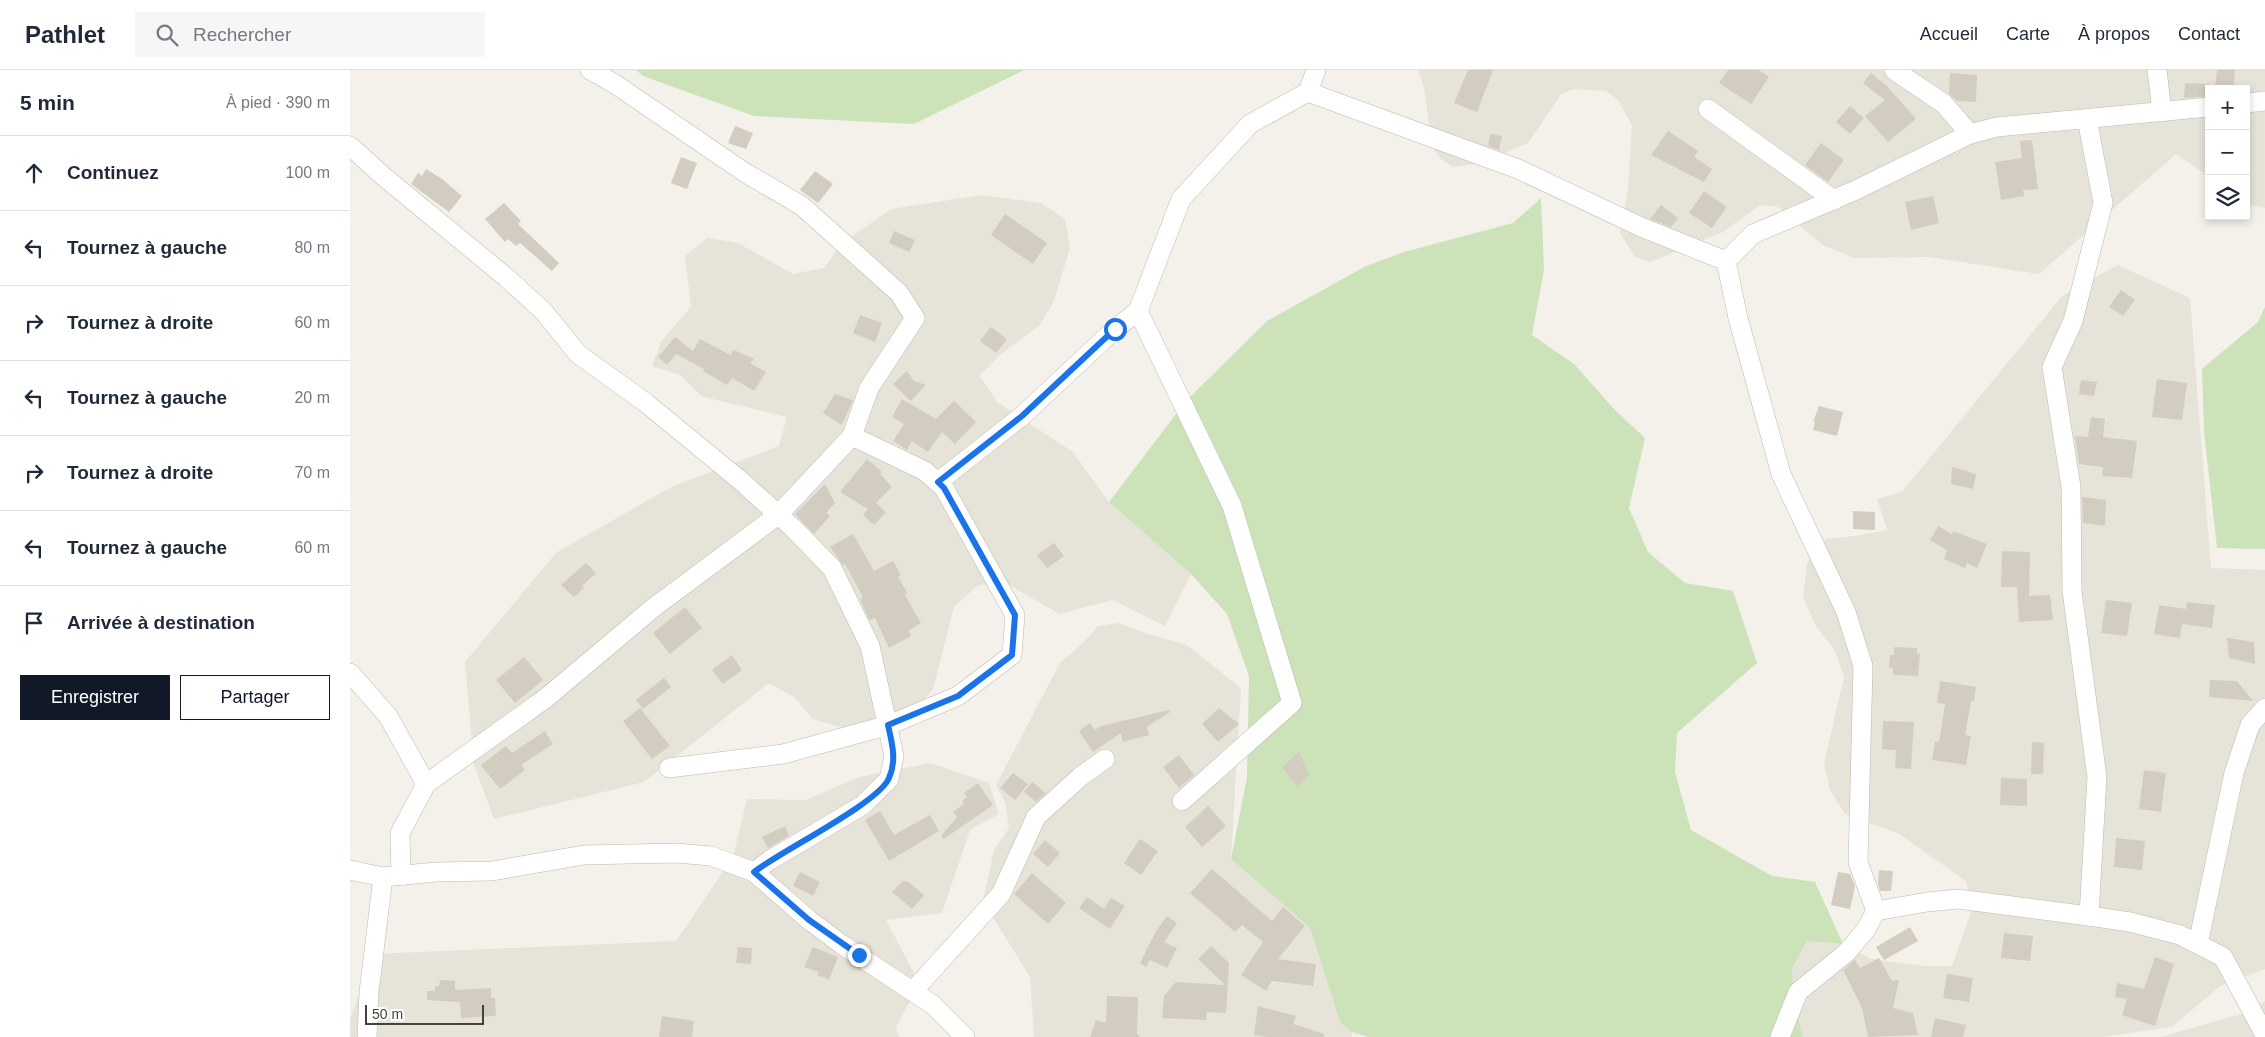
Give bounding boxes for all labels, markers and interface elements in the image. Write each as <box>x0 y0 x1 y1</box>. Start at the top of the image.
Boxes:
search box <box>135 12 485 57</box>
text: Pathlet <box>25 21 105 48</box>
icon: search <box>153 21 181 49</box>
text: Rechercher <box>193 24 291 45</box>
text: Accueil <box>1920 24 1978 44</box>
text: Carte <box>2006 24 2050 44</box>
text: À propos <box>2078 24 2150 44</box>
text: Contact <box>2178 24 2240 44</box>
map controls <box>2205 85 2250 220</box>
button: + <box>2205 85 2250 130</box>
text: 5 min <box>20 91 75 114</box>
text: À pied · 390 m <box>226 94 330 111</box>
button: − <box>2205 130 2250 175</box>
icon: ahead <box>20 159 48 187</box>
text: Continuez <box>67 162 159 183</box>
text: 100 m <box>286 164 330 181</box>
button: layers <box>2205 175 2250 220</box>
icon: left <box>20 234 48 262</box>
text: Tournez à gauche <box>67 237 227 258</box>
text: 80 m <box>294 239 330 256</box>
icon: right <box>20 309 48 337</box>
text: Tournez à droite <box>67 312 213 333</box>
text: 60 m <box>294 314 330 331</box>
route start <box>1104 318 1127 341</box>
icon: left <box>20 384 48 412</box>
text: Tournez à gauche <box>67 387 227 408</box>
text: 20 m <box>294 389 330 406</box>
icon: right <box>20 459 48 487</box>
text: Tournez à droite <box>67 462 213 483</box>
text: 70 m <box>294 464 330 481</box>
icon: left <box>20 534 48 562</box>
text: Tournez à gauche <box>67 537 227 558</box>
text: 60 m <box>294 539 330 556</box>
icon: arrive <box>20 609 48 637</box>
text: Arrivée à destination <box>67 612 255 633</box>
button: Enregistrer <box>20 675 170 720</box>
button: Partager <box>180 675 330 720</box>
route end <box>848 944 871 967</box>
scale bar <box>365 1002 484 1025</box>
text: 50 m <box>372 1006 403 1022</box>

